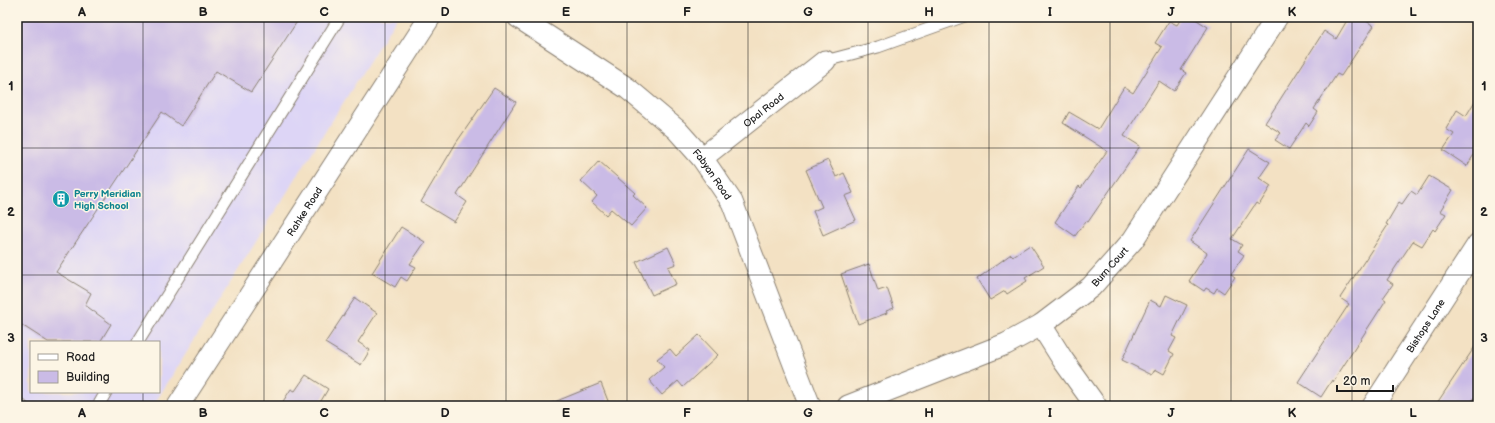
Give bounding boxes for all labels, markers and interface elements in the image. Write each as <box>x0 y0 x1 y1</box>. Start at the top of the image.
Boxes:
text: A <box>77 4 86 20</box>
text: B <box>198 4 208 20</box>
text: C <box>319 4 329 20</box>
text: D <box>440 4 450 20</box>
text: E <box>562 4 571 20</box>
text: F <box>683 4 691 20</box>
text: G <box>803 4 813 20</box>
text: H <box>924 4 934 20</box>
text: I <box>1048 4 1052 20</box>
text: J <box>1167 4 1175 20</box>
text: K <box>1288 4 1297 20</box>
text: L <box>1409 4 1417 20</box>
text: 1 <box>8 78 14 94</box>
text: 1 <box>1481 78 1487 94</box>
street label: Opal Road <box>741 91 787 130</box>
street label: Fabyan Road <box>690 147 734 202</box>
street label: Rahke Road <box>285 185 325 239</box>
place label: Perry Meridian High School <box>74 188 142 212</box>
building icon: Perry Meridian High School <box>51 189 71 209</box>
text: 2 <box>7 204 15 220</box>
text: 2 <box>1480 204 1488 220</box>
street label: Burn Court <box>1089 245 1131 290</box>
street label: Bishops Lane <box>1404 297 1448 355</box>
text: 3 <box>7 330 15 346</box>
text: 3 <box>1480 330 1488 346</box>
legend <box>30 341 160 393</box>
text: Road <box>66 350 95 365</box>
scale bar <box>1337 367 1393 393</box>
text: Building <box>66 370 110 385</box>
text: 20 m <box>1343 374 1370 389</box>
text: A <box>77 405 86 421</box>
text: B <box>198 405 208 421</box>
text: C <box>319 405 329 421</box>
text: D <box>440 405 450 421</box>
text: E <box>562 405 571 421</box>
text: F <box>683 405 691 421</box>
text: G <box>803 405 813 421</box>
text: H <box>924 405 934 421</box>
text: I <box>1048 405 1052 421</box>
text: J <box>1167 405 1175 421</box>
text: K <box>1288 405 1297 421</box>
text: L <box>1409 405 1417 421</box>

